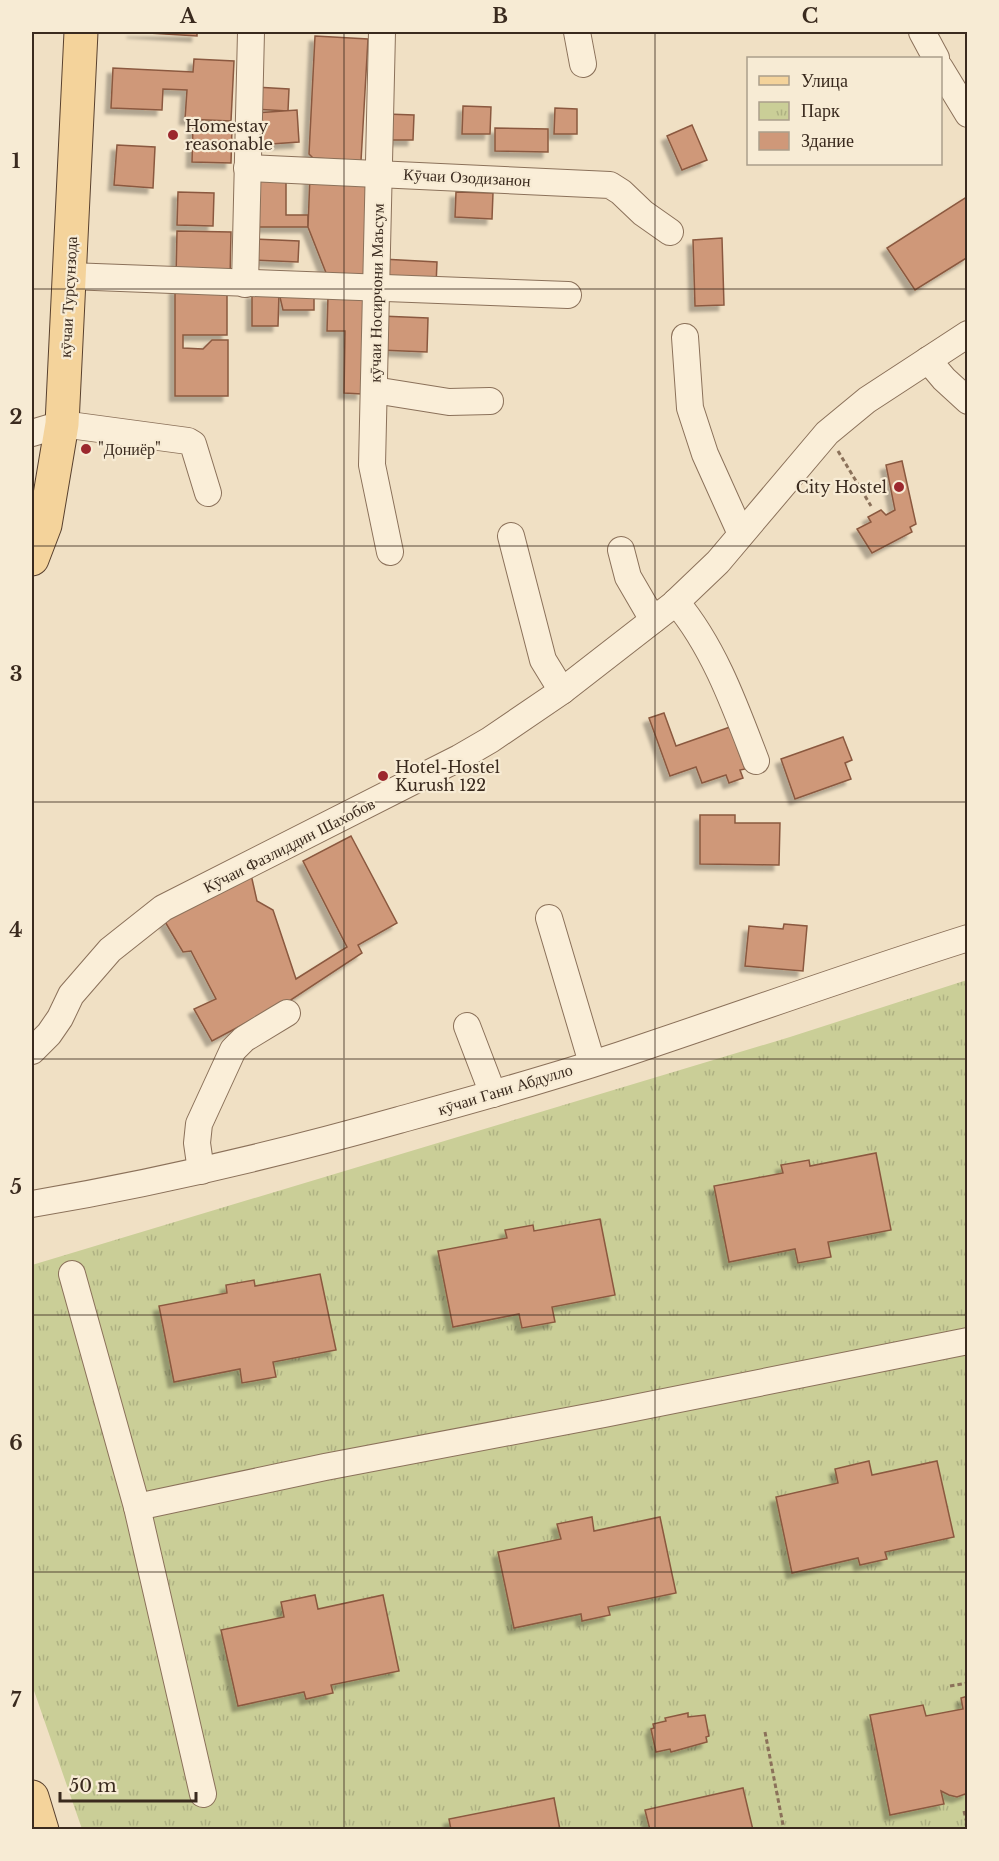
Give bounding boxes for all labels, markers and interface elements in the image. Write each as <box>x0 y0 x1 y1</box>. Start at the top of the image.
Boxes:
text: A <box>179 4 197 28</box>
text: B <box>492 4 508 28</box>
text: C <box>802 4 818 28</box>
legend <box>747 57 942 165</box>
text: Улица <box>801 70 848 92</box>
text: Парк <box>801 100 840 122</box>
place label: Homestay reasonable <box>185 116 273 154</box>
marker: Homestay reasonable <box>166 128 180 142</box>
text: Здание <box>801 130 854 152</box>
text: 1 <box>12 149 21 173</box>
street label: Кӯчаи Озодизанон <box>403 164 532 190</box>
street label: кӯчаи Носирчони Маъсум <box>364 203 388 383</box>
street label: кӯчаи Турсунзода <box>55 236 81 358</box>
text: 2 <box>9 405 23 429</box>
place label: "Дониёр" <box>98 439 161 459</box>
marker: "Дониёр" <box>79 442 93 456</box>
place label: City Hostel <box>796 477 887 497</box>
marker: City Hostel <box>892 480 906 494</box>
text: 3 <box>10 662 22 686</box>
place label: Hotel-Hostel Kurush 122 <box>395 757 500 795</box>
marker: Hotel-Hostel Kurush 122 <box>376 769 390 783</box>
street label: Кӯчаи Фазлиддин Шахобов <box>200 793 379 897</box>
text: 4 <box>9 918 23 942</box>
street label: кӯчаи Гани Абдулло <box>435 1059 575 1119</box>
text: 5 <box>10 1175 22 1199</box>
text: 6 <box>9 1431 23 1455</box>
text: 7 <box>11 1688 22 1712</box>
scale bar <box>60 1765 196 1803</box>
text: 50 m <box>69 1775 117 1797</box>

